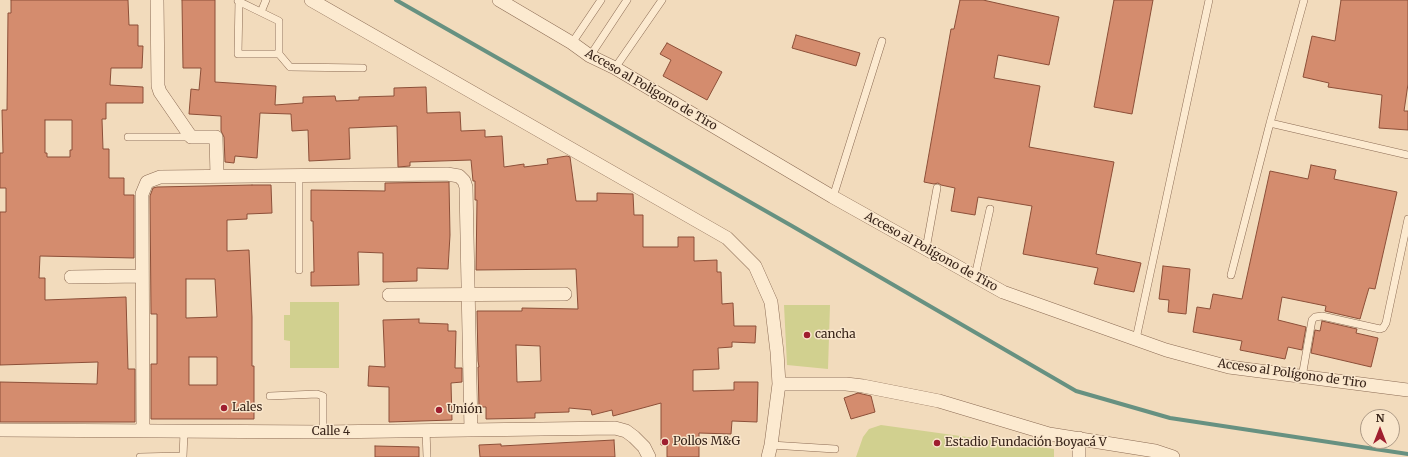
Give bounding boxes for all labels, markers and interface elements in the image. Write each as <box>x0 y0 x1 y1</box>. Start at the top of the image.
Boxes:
street label: Acceso al Polígono de Tiro <box>582 46 720 134</box>
street label: Acceso al Polígono de Tiro <box>862 209 1000 295</box>
place label: cancha <box>815 328 856 342</box>
marker: cancha <box>802 330 812 340</box>
street label: Acceso al Polígono de Tiro <box>1217 356 1367 392</box>
place label: Lales <box>232 401 262 415</box>
marker: Lales <box>219 403 229 413</box>
place label: Unión <box>447 403 482 417</box>
marker: Unión <box>434 405 444 415</box>
north arrow <box>1360 409 1400 449</box>
text: N <box>1376 411 1384 425</box>
street label: Calle 4 <box>312 425 350 439</box>
place label: Pollos M&G <box>673 435 740 449</box>
place label: Estadio Fundación Boyacá V <box>945 436 1107 450</box>
marker: Pollos M&G <box>660 437 670 447</box>
marker: Estadio Fundación Boyacá V <box>932 438 942 448</box>

